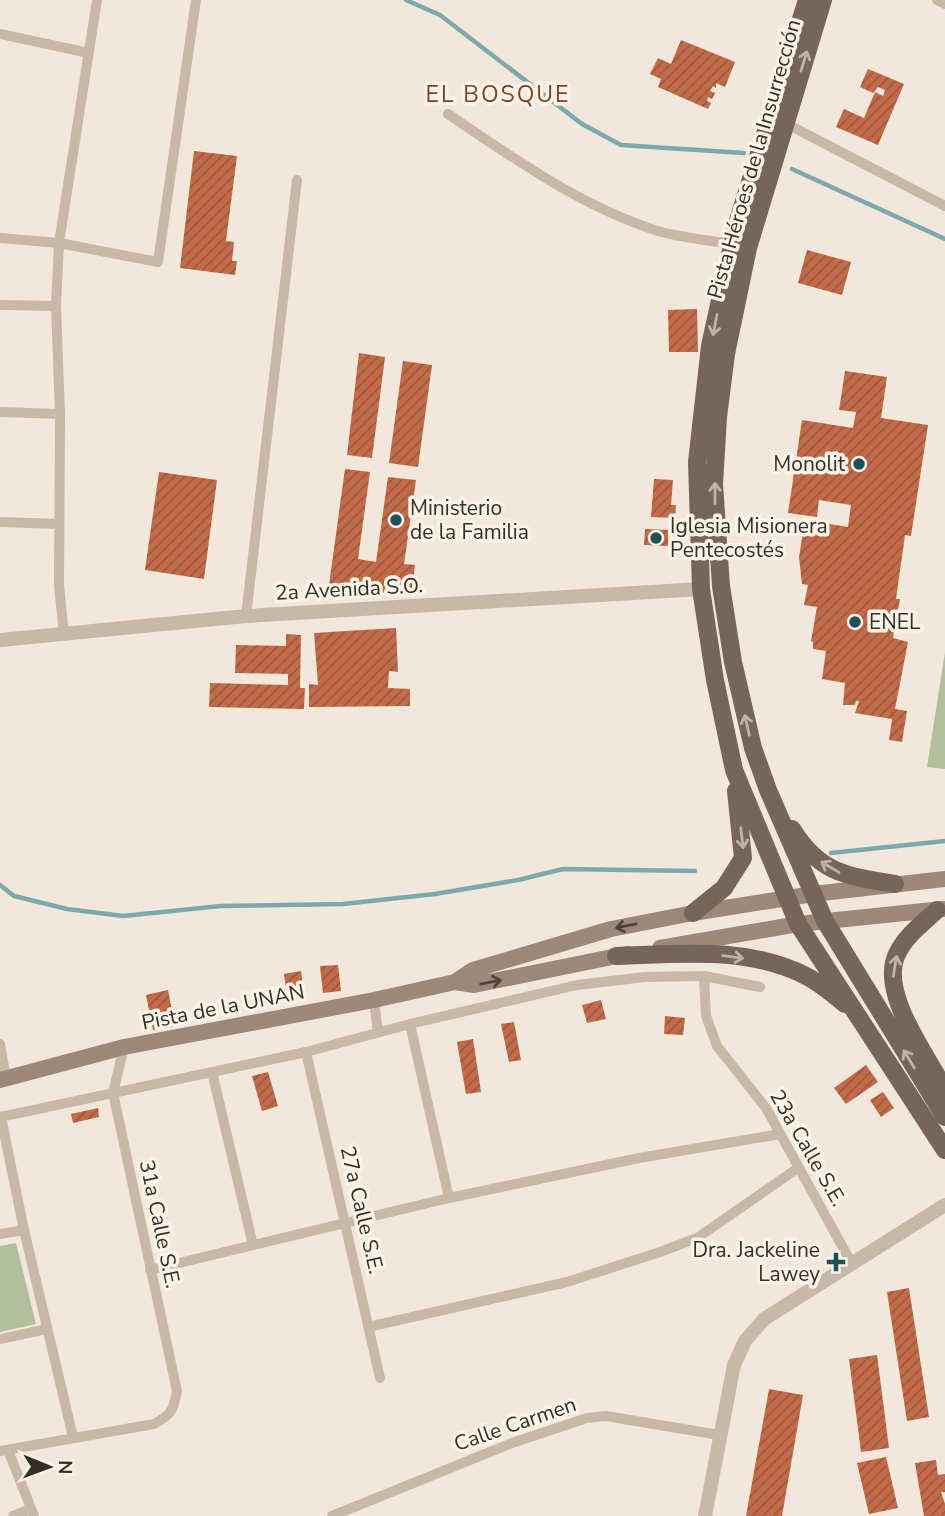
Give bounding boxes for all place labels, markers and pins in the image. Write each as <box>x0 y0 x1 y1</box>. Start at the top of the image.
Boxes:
place label: Monolit <box>773 450 846 478</box>
marker: Monolit <box>851 456 867 472</box>
place label: Ministerio de la Familia <box>410 494 529 546</box>
marker: Ministerio de la Familia <box>388 512 404 528</box>
place label: Iglesia Misionera Pentecostés <box>670 512 828 564</box>
marker: Iglesia Misionera Pentecostés <box>648 530 664 546</box>
place label: ENEL <box>869 608 921 636</box>
marker: ENEL <box>847 614 863 630</box>
place label: Dra. Jackeline Lawey <box>692 1236 820 1288</box>
marker: Dra. Jackeline Lawey <box>826 1252 846 1272</box>

